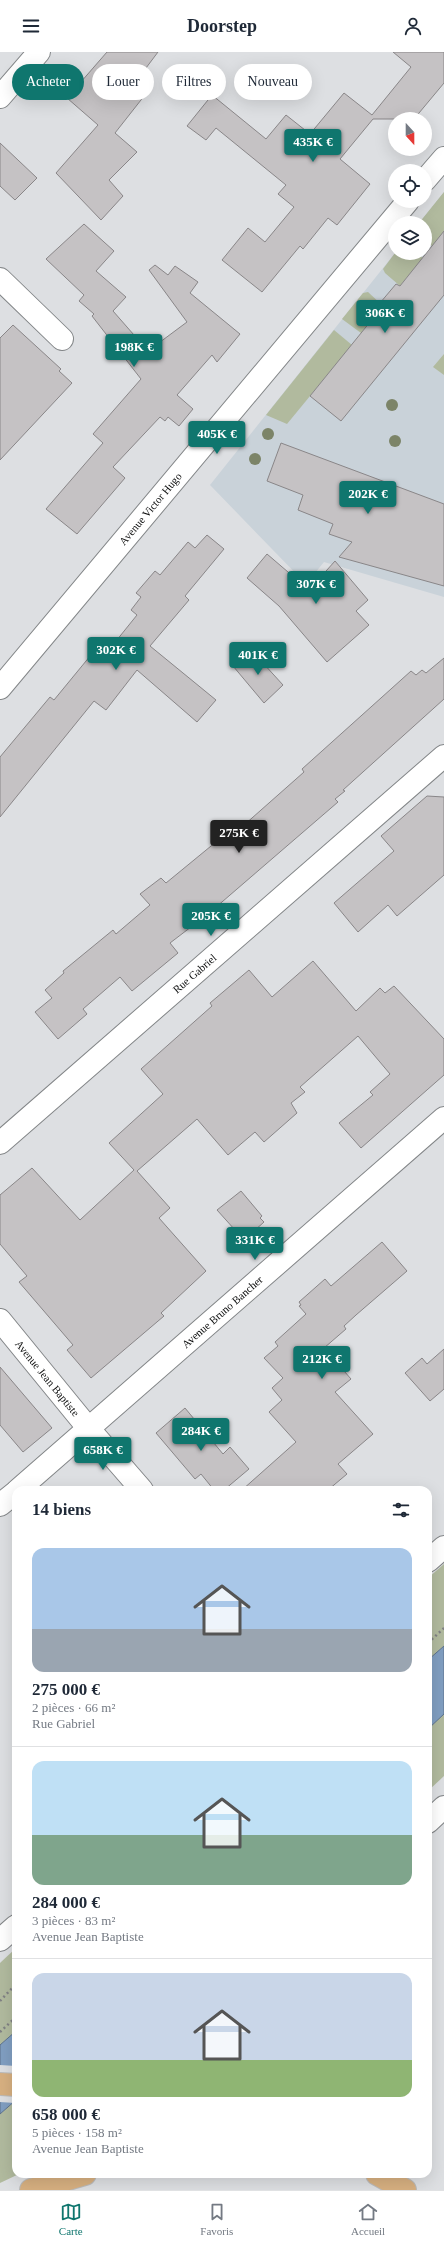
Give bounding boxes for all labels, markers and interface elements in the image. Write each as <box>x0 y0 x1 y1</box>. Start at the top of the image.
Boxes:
icon: menu <box>20 15 42 37</box>
icon: person <box>402 15 424 37</box>
text: Doorstep <box>187 16 257 36</box>
chip: Acheter <box>12 64 84 100</box>
chip: Louer <box>92 64 154 100</box>
chip: Filtres <box>162 64 226 100</box>
chip: Nouveau <box>234 64 312 100</box>
north arrow <box>388 112 432 156</box>
map controls <box>388 112 432 260</box>
pin: 435K € <box>280 129 346 163</box>
text: 435K € <box>293 134 333 149</box>
button: locate <box>388 164 432 208</box>
button: layers <box>388 216 432 260</box>
pin: 306K € <box>352 300 418 334</box>
text: 306K € <box>365 305 405 320</box>
pin: 198K € <box>101 334 167 368</box>
text: 198K € <box>114 339 154 354</box>
pin: 405K € <box>184 421 250 455</box>
text: 405K € <box>197 426 237 441</box>
street label: Avenue Victor Hugo <box>117 470 184 547</box>
pin: 202K € <box>335 481 401 515</box>
text: 202K € <box>348 486 388 501</box>
pin: 307K € <box>283 571 349 605</box>
text: 307K € <box>296 576 336 591</box>
pin: 302K € <box>83 637 149 671</box>
text: 302K € <box>96 642 136 657</box>
pin: 401K € <box>225 642 291 676</box>
text: 401K € <box>238 647 278 662</box>
pin: 275K € <box>206 820 272 854</box>
text: 275K € <box>219 825 259 840</box>
pin: 205K € <box>178 903 244 937</box>
text: 205K € <box>191 908 231 923</box>
street label: Rue Gabriel <box>170 951 219 996</box>
pin: 331K € <box>222 1227 288 1261</box>
text: 331K € <box>235 1232 275 1247</box>
street label: Avenue Bruno Bancher <box>179 1273 265 1350</box>
street label: Avenue Jean Baptiste <box>13 1338 82 1419</box>
pin: 212K € <box>289 1346 355 1380</box>
text: 212K € <box>302 1351 342 1366</box>
pin: 284K € <box>168 1418 234 1452</box>
text: 284K € <box>181 1423 221 1438</box>
pin: 658K € <box>70 1437 136 1471</box>
text: 658K € <box>83 1442 123 1457</box>
icon: filters <box>390 1499 412 1521</box>
text: 14 biens <box>32 1500 91 1519</box>
icon: home <box>186 1574 258 1646</box>
text: 275 000 € <box>32 1680 100 1699</box>
text: 2 pièces · 66 m² <box>32 1700 115 1715</box>
text: Rue Gabriel <box>32 1716 95 1731</box>
icon: home <box>186 1787 258 1859</box>
text: 284 000 € <box>32 1893 100 1912</box>
text: 3 pièces · 83 m² <box>32 1913 115 1928</box>
text: Avenue Jean Baptiste <box>32 1929 144 1944</box>
icon: home <box>186 1999 258 2071</box>
text: 658 000 € <box>32 2105 100 2124</box>
text: 5 pièces · 158 m² <box>32 2125 122 2140</box>
text: Avenue Jean Baptiste <box>32 2141 144 2156</box>
tab: Carte <box>59 2201 83 2237</box>
tab: Favoris <box>200 2201 233 2237</box>
tab: Accueil <box>351 2201 385 2237</box>

